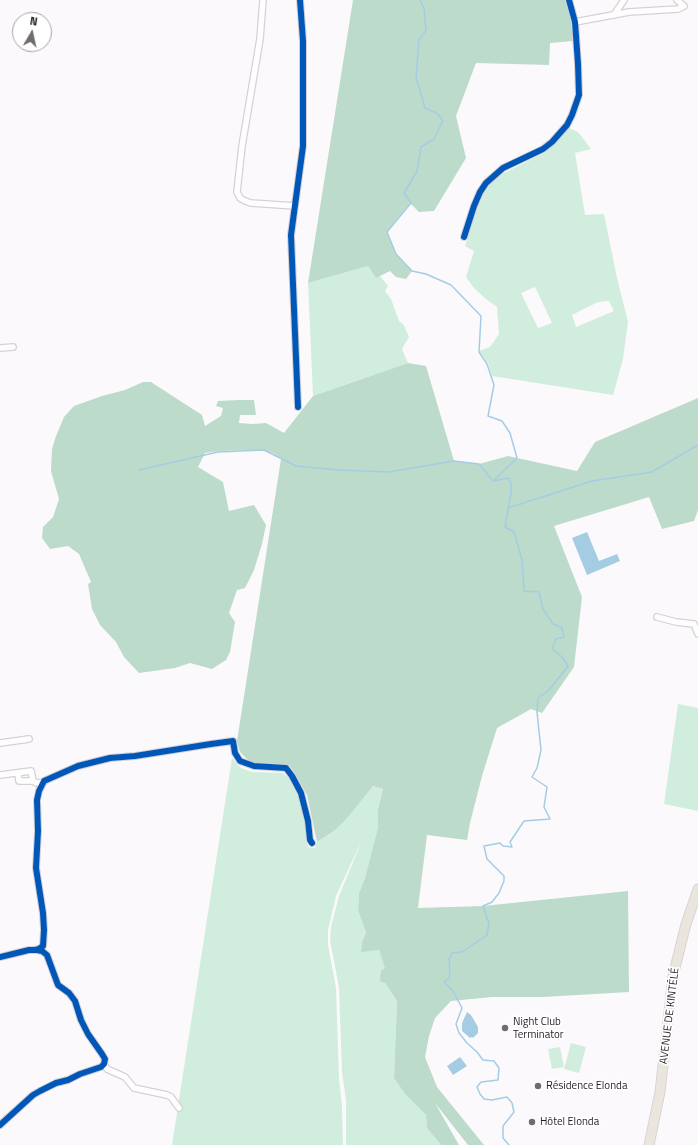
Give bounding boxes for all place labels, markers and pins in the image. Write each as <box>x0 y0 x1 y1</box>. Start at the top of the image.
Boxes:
place label: Night Club Terminator <box>513 1015 564 1041</box>
marker: Night Club Terminator <box>500 1023 510 1033</box>
place label: Résidence Elonda <box>546 1079 627 1093</box>
marker: Résidence Elonda <box>533 1081 543 1091</box>
place label: Hôtel Elonda <box>540 1115 599 1129</box>
marker: Hôtel Elonda <box>527 1117 537 1127</box>

